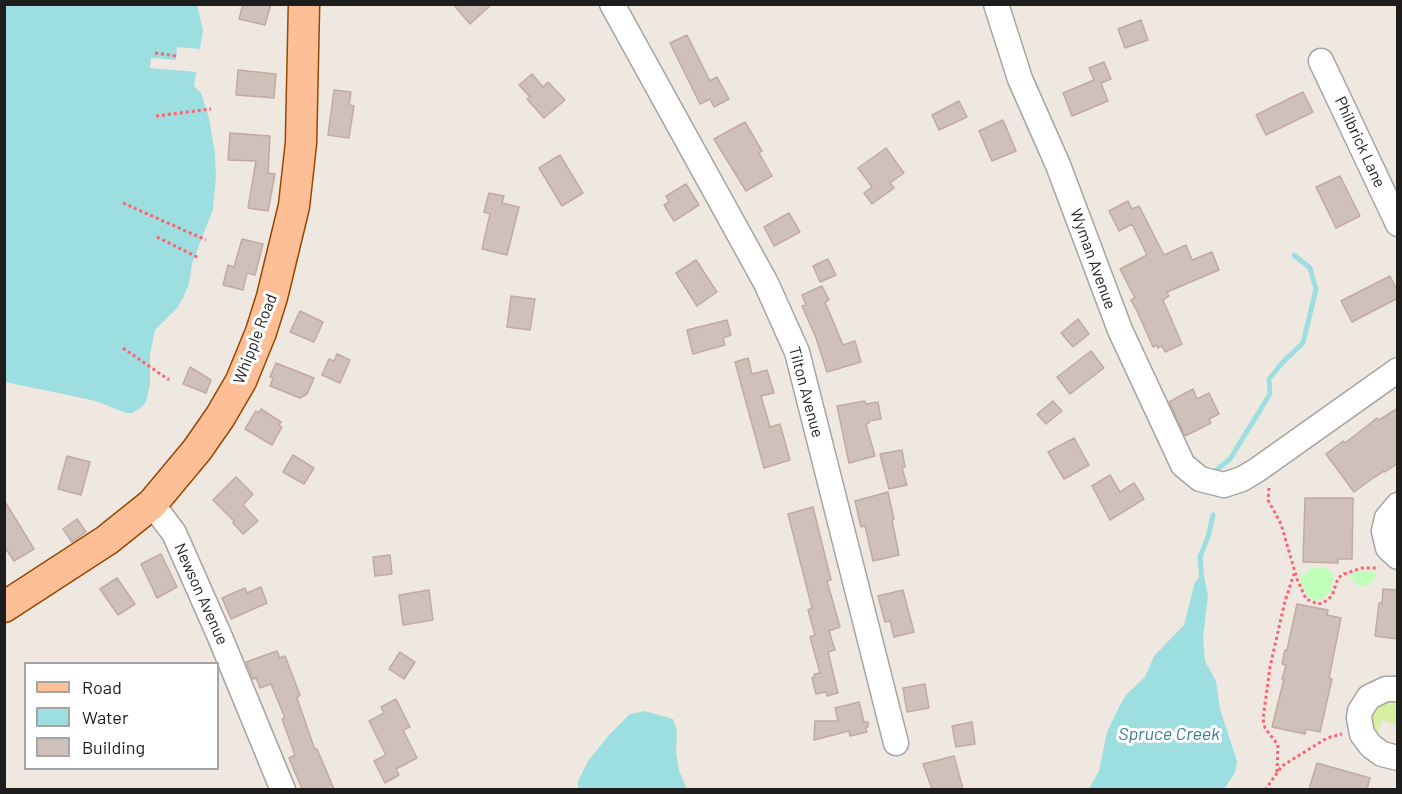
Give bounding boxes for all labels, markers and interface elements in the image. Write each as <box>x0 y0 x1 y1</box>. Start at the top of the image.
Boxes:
street label: Philbrick Lane <box>1331 93 1389 191</box>
street label: Wyman Avenue <box>1066 206 1120 312</box>
street label: Whipple Road <box>229 291 281 387</box>
street label: Tilton Avenue <box>785 344 827 440</box>
street label: Newson Avenue <box>170 540 232 648</box>
legend <box>24 662 219 770</box>
text: Road <box>82 676 122 698</box>
text: Water <box>82 706 129 728</box>
water label: Spruce Creek <box>1118 723 1220 745</box>
text: Building <box>82 736 145 758</box>

